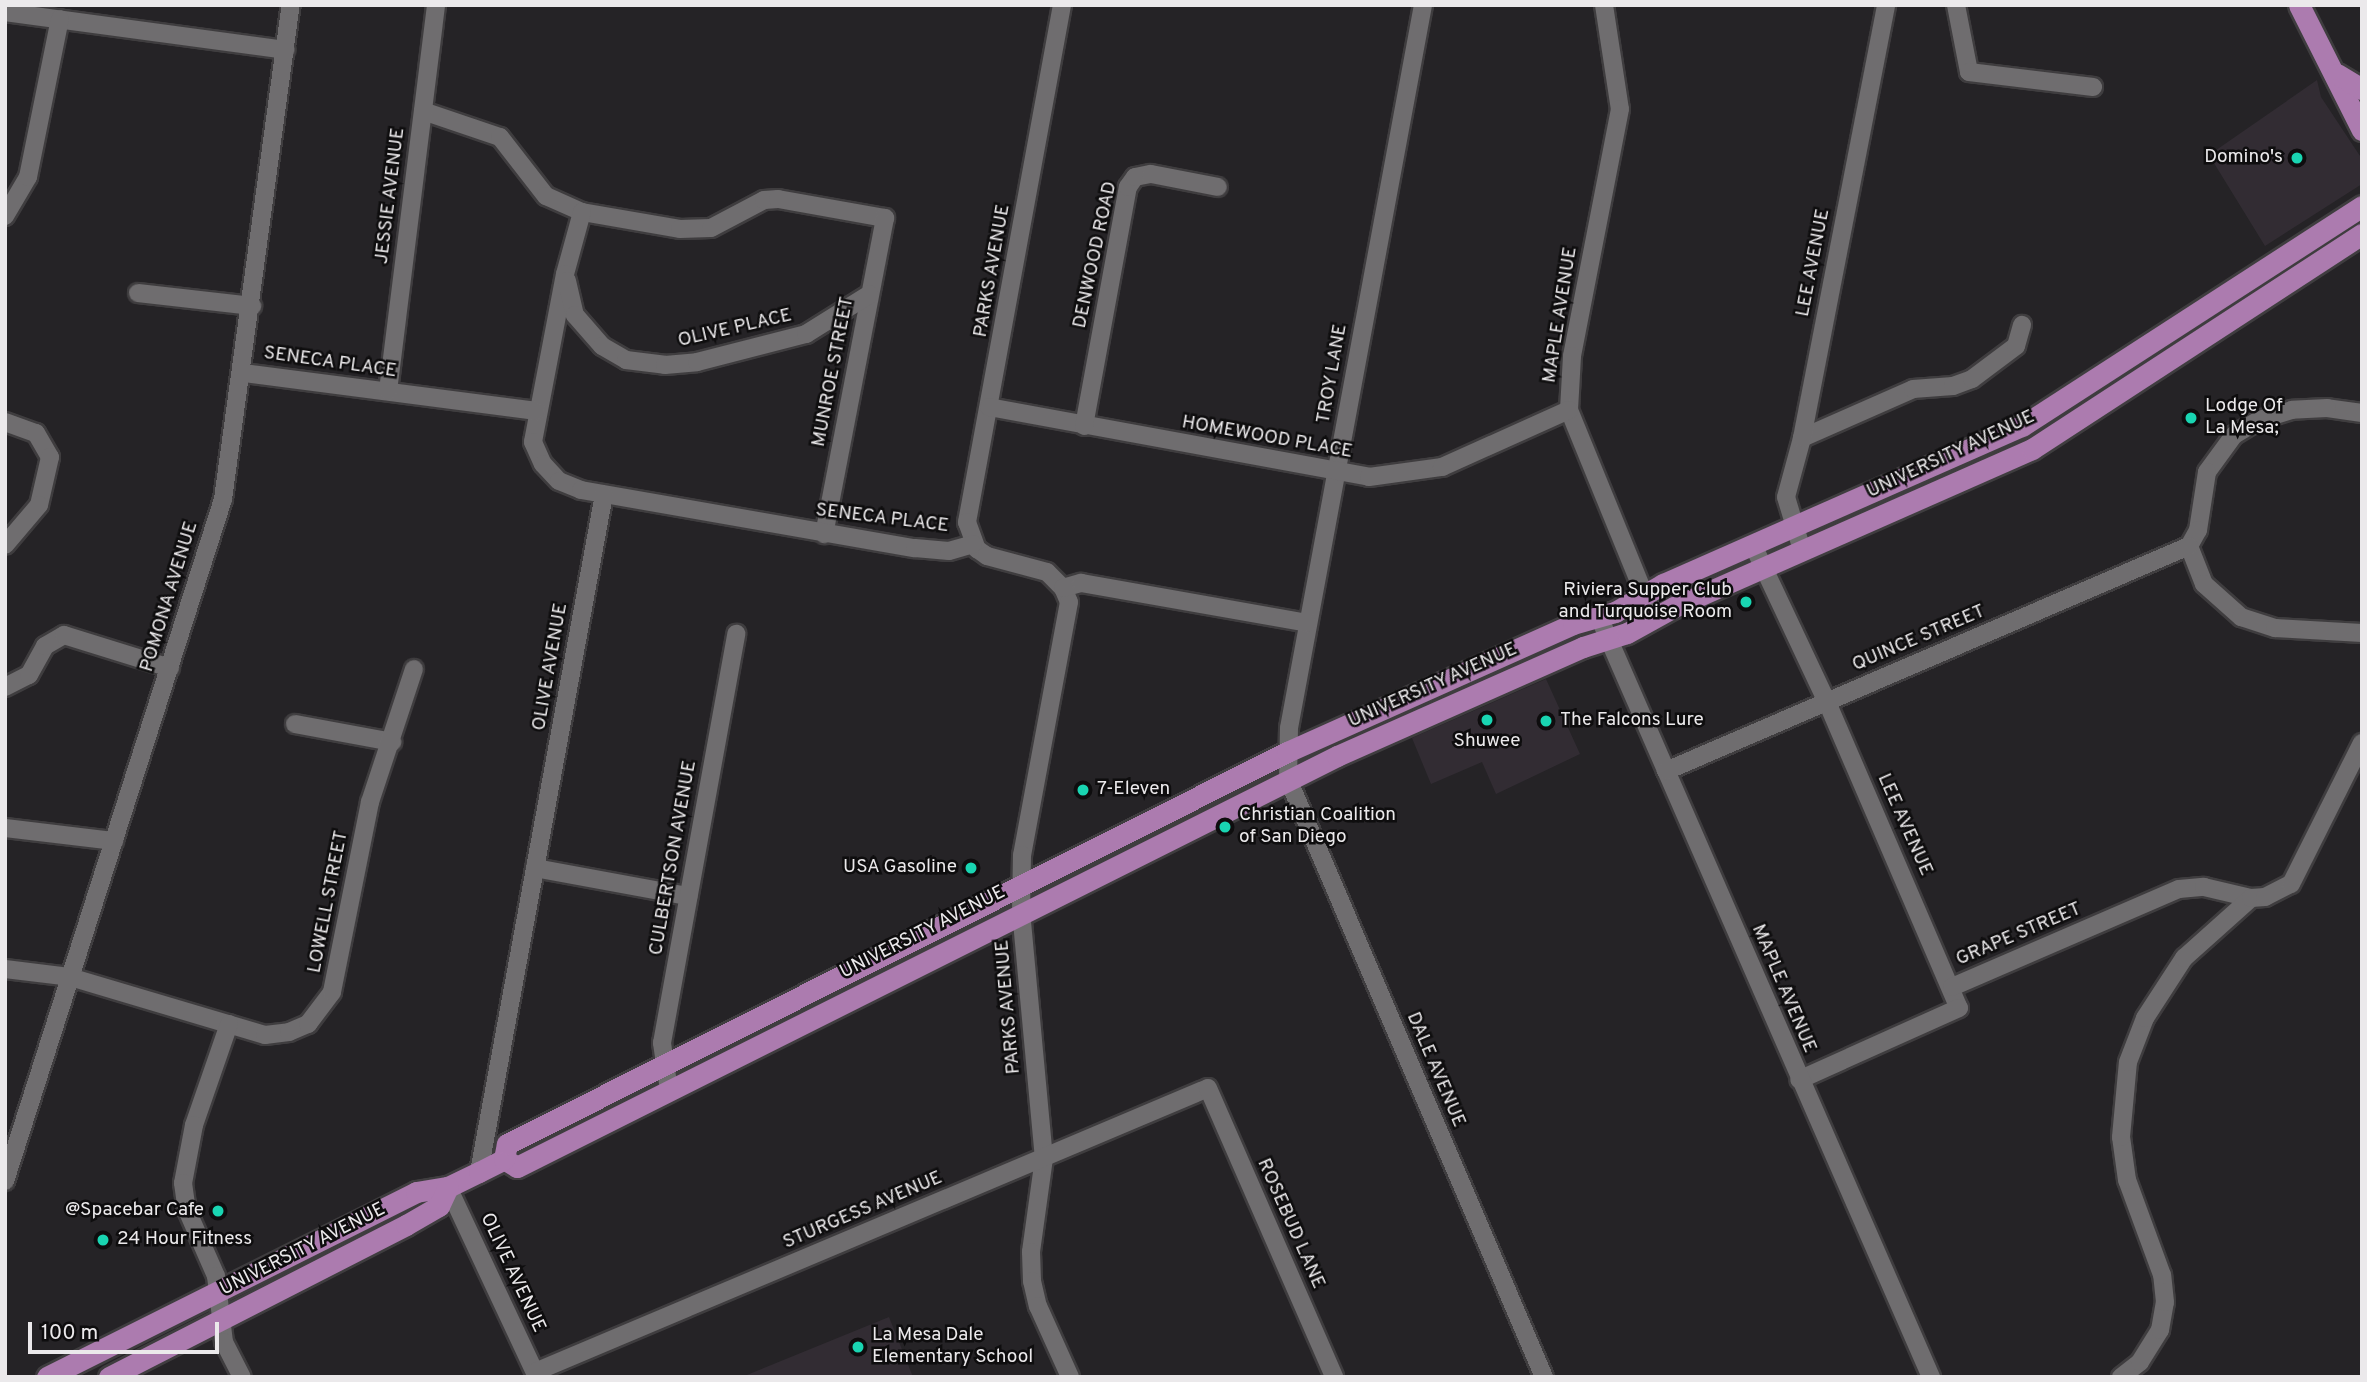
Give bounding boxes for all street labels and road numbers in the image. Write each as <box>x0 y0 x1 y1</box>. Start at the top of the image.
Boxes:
street label: JESSIE AVENUE <box>371 126 411 266</box>
street label: DENWOOD ROAD <box>1069 179 1123 331</box>
street label: PARKS AVENUE <box>970 202 1016 340</box>
street label: LEE AVENUE <box>1792 207 1836 319</box>
street label: MAPLE AVENUE <box>1539 245 1583 385</box>
street label: MUNROE STREET <box>808 295 860 449</box>
street label: OLIVE PLACE <box>676 305 794 353</box>
street label: TROY LANE <box>1313 322 1353 426</box>
street label: SENECA PLACE <box>262 342 398 384</box>
street label: UNIVERSITY AVENUE <box>1863 406 2039 504</box>
street label: HOMEWOOD PLACE <box>1180 412 1354 464</box>
street label: SENECA PLACE <box>814 499 950 539</box>
street label: POMONA AVENUE <box>136 518 204 676</box>
street label: OLIVE AVENUE <box>528 601 574 733</box>
street label: QUINCE STREET <box>1849 601 1989 677</box>
street label: UNIVERSITY AVENUE <box>1344 638 1522 734</box>
street label: CULBERTSON AVENUE <box>646 758 702 958</box>
street label: LEE AVENUE <box>1871 770 1937 880</box>
street label: LOWELL STREET <box>304 829 354 975</box>
street label: UNIVERSITY AVENUE <box>836 881 1010 985</box>
street label: GRAPE STREET <box>1953 898 2085 972</box>
street label: MAPLE AVENUE <box>1746 921 1820 1057</box>
street label: PARKS AVENUE <box>992 939 1026 1075</box>
street label: DALE AVENUE <box>1400 1009 1470 1131</box>
street label: ROSEBUD LANE <box>1251 1155 1329 1293</box>
street label: STURGESS AVENUE <box>780 1167 946 1255</box>
street label: UNIVERSITY AVENUE <box>216 1198 390 1302</box>
street label: OLIVE AVENUE <box>474 1209 550 1337</box>

